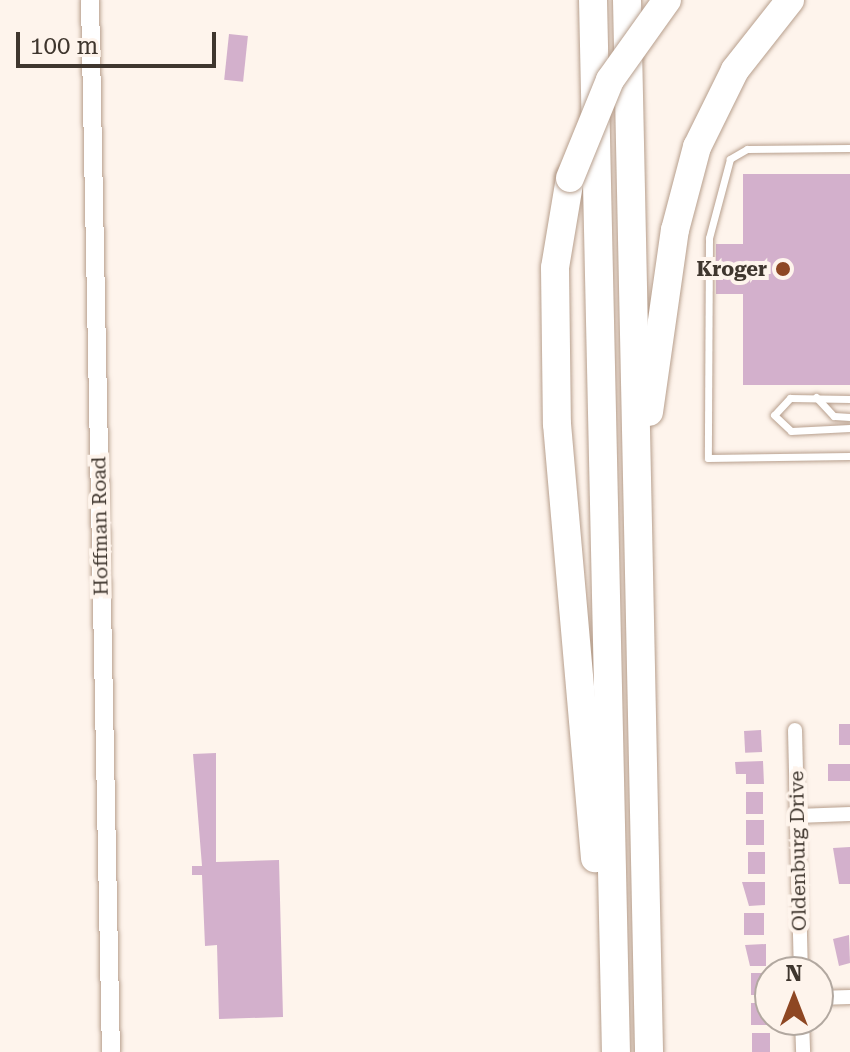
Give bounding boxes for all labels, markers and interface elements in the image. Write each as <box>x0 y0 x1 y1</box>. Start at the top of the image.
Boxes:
scale bar <box>20 16 220 66</box>
text: 100 m <box>30 32 98 60</box>
place label: Kroger <box>697 257 767 281</box>
marker: Kroger <box>774 260 792 278</box>
street label: Hoffman Road <box>87 456 113 596</box>
street label: Oldenburg Drive <box>785 771 811 931</box>
north arrow <box>754 956 834 1036</box>
text: N <box>786 961 802 986</box>

